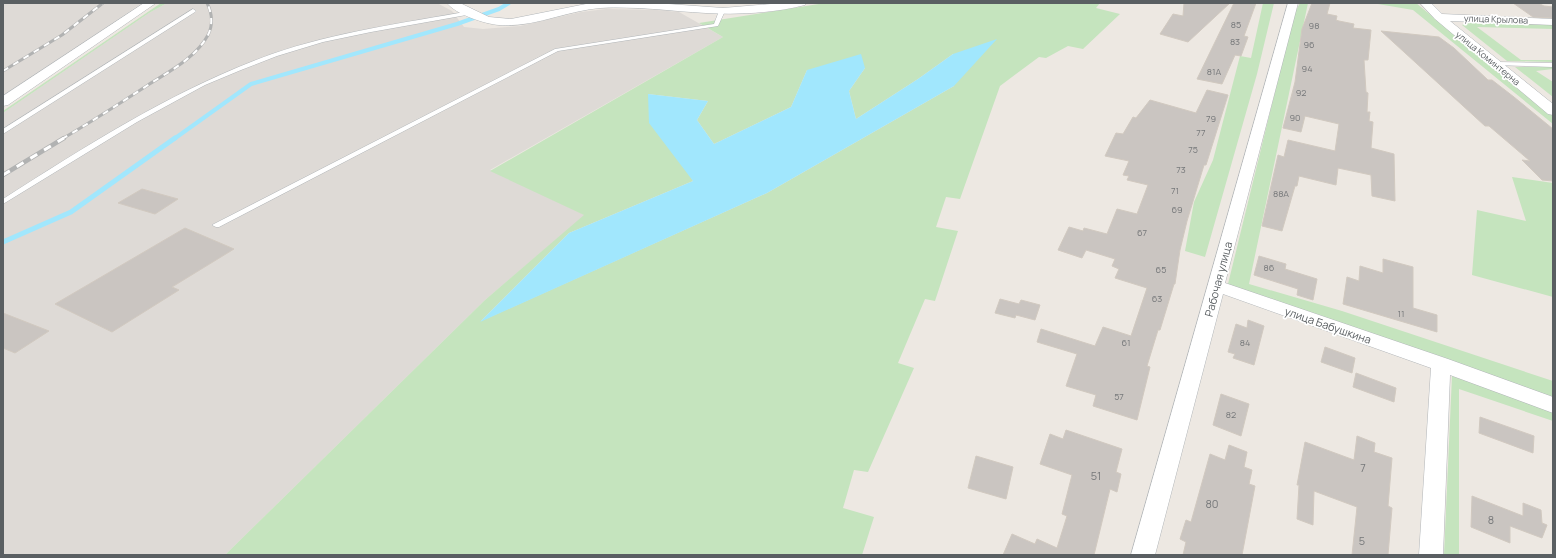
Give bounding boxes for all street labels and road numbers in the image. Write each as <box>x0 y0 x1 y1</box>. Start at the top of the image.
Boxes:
street label: улица Крылова <box>1464 11 1528 27</box>
street label: улица Коминтерна <box>1453 28 1523 88</box>
street label: Рабочая улица <box>1201 240 1235 318</box>
street label: улица Бабушкина <box>1283 303 1373 347</box>

